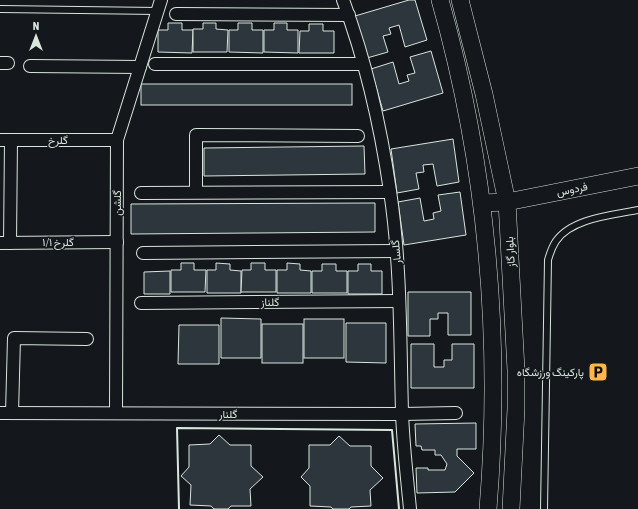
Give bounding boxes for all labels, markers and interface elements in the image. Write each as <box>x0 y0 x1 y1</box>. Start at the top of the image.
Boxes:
north arrow <box>16 16 56 56</box>
text: N <box>33 20 39 32</box>
street label: گلرخ <box>48 134 68 148</box>
street label: فردوس <box>555 180 589 199</box>
street label: گلشن <box>111 190 124 216</box>
street label: گلرخ ۱/۱ <box>42 236 74 250</box>
street label: بلوار گاز <box>503 236 518 269</box>
street label: گلسار <box>389 239 404 266</box>
street label: گلناز <box>260 296 280 309</box>
parking icon: پارکینگ ورزشگاه <box>587 361 609 383</box>
place label: پارکینگ ورزشگاه <box>517 366 584 380</box>
street label: گلنار <box>218 408 237 421</box>

